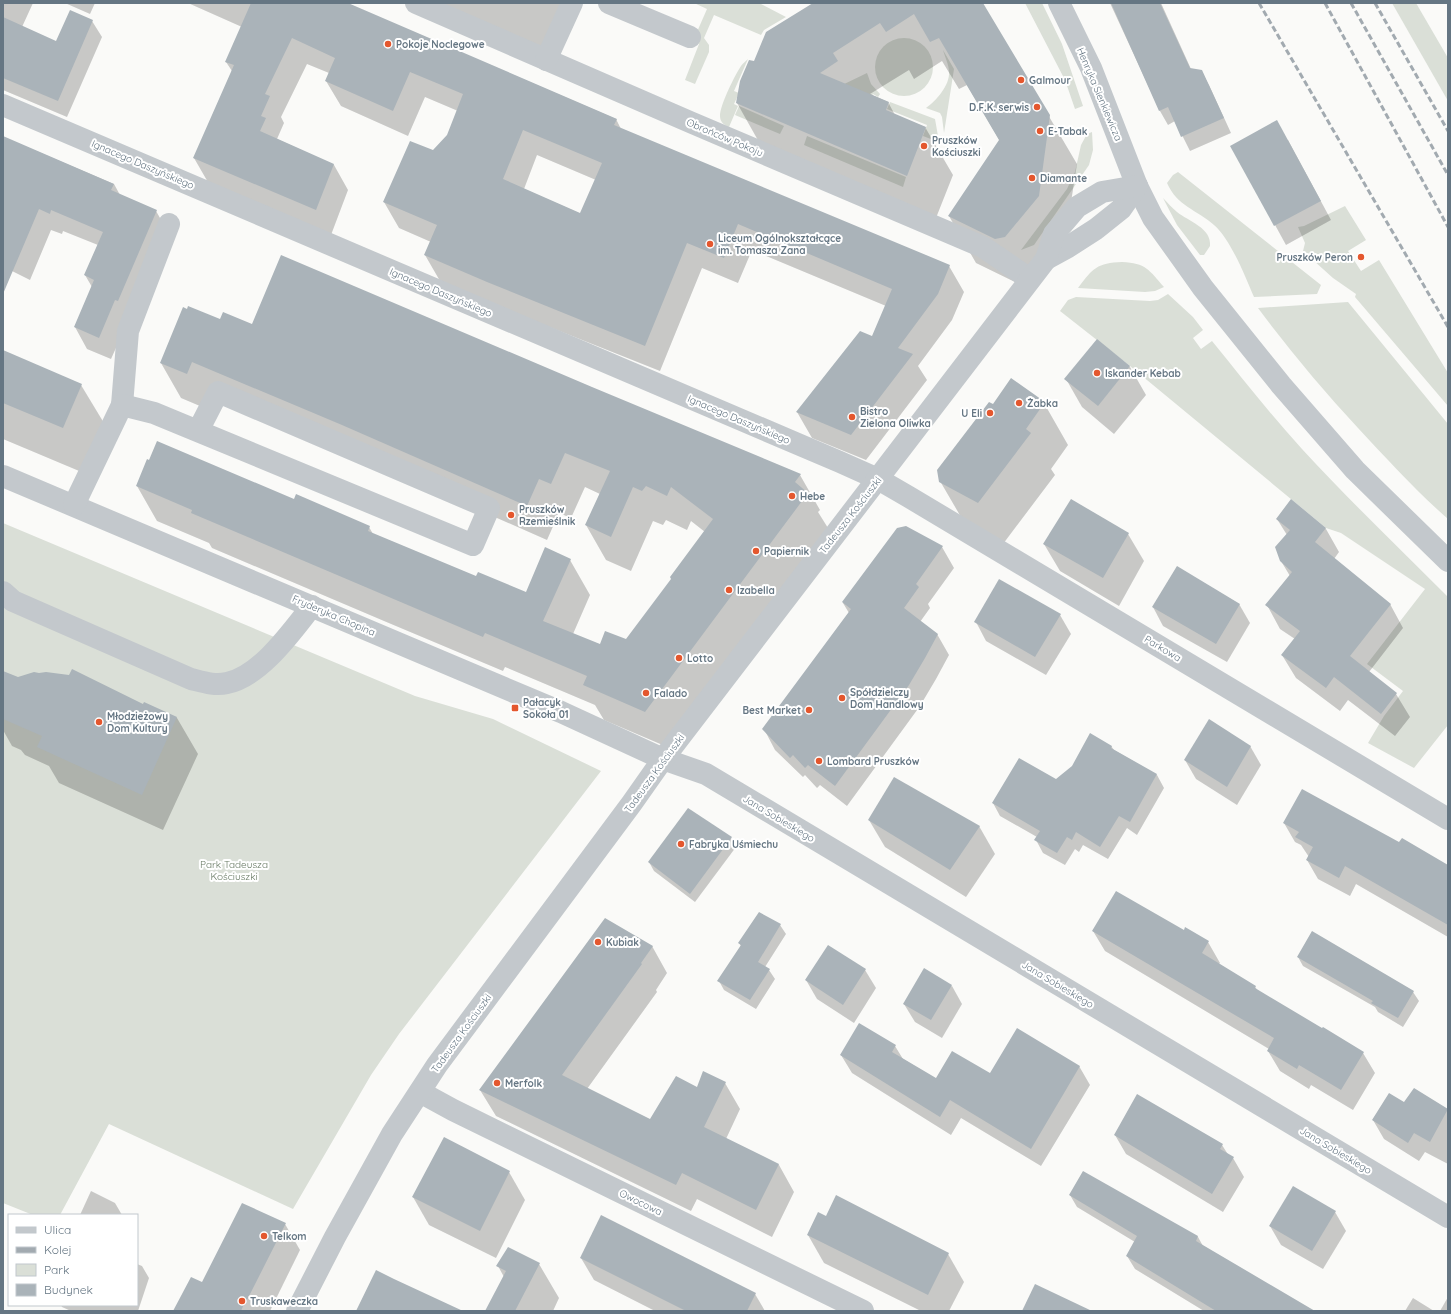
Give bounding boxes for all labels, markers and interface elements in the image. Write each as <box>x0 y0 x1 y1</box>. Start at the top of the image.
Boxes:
place label: Pokoje Noclegowe <box>396 38 485 51</box>
marker: Pokoje Noclegowe <box>383 39 393 49</box>
street label: Henryka Sienkiewicza <box>1074 46 1125 143</box>
place label: Galmour <box>1029 74 1071 87</box>
marker: Galmour <box>1016 75 1026 85</box>
place label: D.F.K. serwis <box>969 101 1029 114</box>
marker: D.F.K. serwis <box>1032 102 1042 112</box>
street label: Obrońców Pokoju <box>684 115 765 159</box>
place label: E-Tabak <box>1048 125 1088 138</box>
marker: E-Tabak <box>1035 126 1045 136</box>
place label: Pruszków Kościuszki <box>932 134 981 159</box>
street label: Ignacego Daszyńskiego <box>90 137 196 192</box>
marker: Pruszków Kościuszki <box>919 141 929 151</box>
place label: Diamante <box>1040 172 1087 185</box>
marker: Diamante <box>1027 173 1037 183</box>
place label: Liceum Ogólnokształcące im. Tomasza Zana <box>718 232 841 257</box>
marker: Liceum Ogólnokształcące im. Tomasza Zana <box>705 239 715 249</box>
place label: Pruszków Peron <box>1277 251 1353 264</box>
marker: Pruszków Peron <box>1356 252 1366 262</box>
street label: Ignacego Daszyńskiego <box>388 265 494 320</box>
place label: Iskander Kebab <box>1105 367 1181 380</box>
marker: Iskander Kebab <box>1092 368 1102 378</box>
street label: Ignacego Daszyńskiego <box>686 392 792 447</box>
place label: Żabka <box>1027 397 1058 410</box>
marker: Żabka <box>1014 398 1024 408</box>
place label: Bistro Zielona Oliwka <box>860 405 931 430</box>
place label: U Eli <box>961 407 982 420</box>
marker: U Eli <box>985 408 995 418</box>
marker: Bistro Zielona Oliwka <box>847 412 857 422</box>
street label: Tadeusza Kościuszki <box>816 474 884 556</box>
place label: Hebe <box>800 490 825 503</box>
marker: Hebe <box>787 491 797 501</box>
place label: Pruszków Rzemieślnik <box>519 503 576 528</box>
marker: Pruszków Rzemieślnik <box>506 510 516 520</box>
place label: Papiernik <box>764 545 809 558</box>
marker: Papiernik <box>751 546 761 556</box>
place label: Izabella <box>737 584 775 597</box>
marker: Izabella <box>724 585 734 595</box>
street label: Fryderyka Chopina <box>290 592 377 639</box>
street label: Parkowa <box>1142 632 1184 664</box>
place label: Lotto <box>687 652 713 665</box>
marker: Lotto <box>674 653 684 663</box>
place label: Spółdzielczy Dom Handlowy <box>850 686 924 711</box>
place label: Falado <box>654 687 687 700</box>
marker: Falado <box>641 688 651 698</box>
marker: Spółdzielczy Dom Handlowy <box>837 693 847 703</box>
place label: Pałacyk Sokoła 01 <box>523 696 569 721</box>
marker: Pałacyk Sokoła 01 <box>510 703 520 713</box>
place label: Best Market <box>743 704 801 717</box>
marker: Best Market <box>804 705 814 715</box>
place label: Młodzieżowy Dom Kultury <box>107 710 168 735</box>
marker: Młodzieżowy Dom Kultury <box>94 717 104 727</box>
street label: Tadeusza Kościuszki <box>622 731 687 815</box>
place label: Lombard Pruszków <box>827 755 920 768</box>
marker: Lombard Pruszków <box>814 756 824 766</box>
street label: Jana Sobieskiego <box>740 792 817 845</box>
place label: Fabryka Uśmiechu <box>689 838 778 851</box>
marker: Fabryka Uśmiechu <box>676 839 686 849</box>
park label: Park Tadeusza Kościuszki <box>200 858 268 883</box>
place label: Kubiak <box>606 936 639 949</box>
marker: Kubiak <box>593 937 603 947</box>
street label: Jana Sobieskiego <box>1019 958 1096 1011</box>
street label: Tadeusza Kościuszki <box>429 991 494 1075</box>
place label: Merfolk <box>505 1077 542 1090</box>
marker: Merfolk <box>492 1078 502 1088</box>
street label: Jana Sobieskiego <box>1297 1124 1374 1177</box>
street label: Owocowa <box>617 1187 664 1218</box>
legend <box>8 1214 138 1306</box>
text: Ulica <box>44 1222 71 1237</box>
place label: Telkom <box>272 1230 307 1243</box>
marker: Telkom <box>259 1231 269 1241</box>
text: Kolej <box>44 1242 72 1257</box>
text: Park <box>44 1262 69 1277</box>
text: Budynek <box>44 1282 93 1297</box>
place label: Truskaweczka <box>250 1295 318 1308</box>
marker: Truskaweczka <box>237 1296 247 1306</box>

